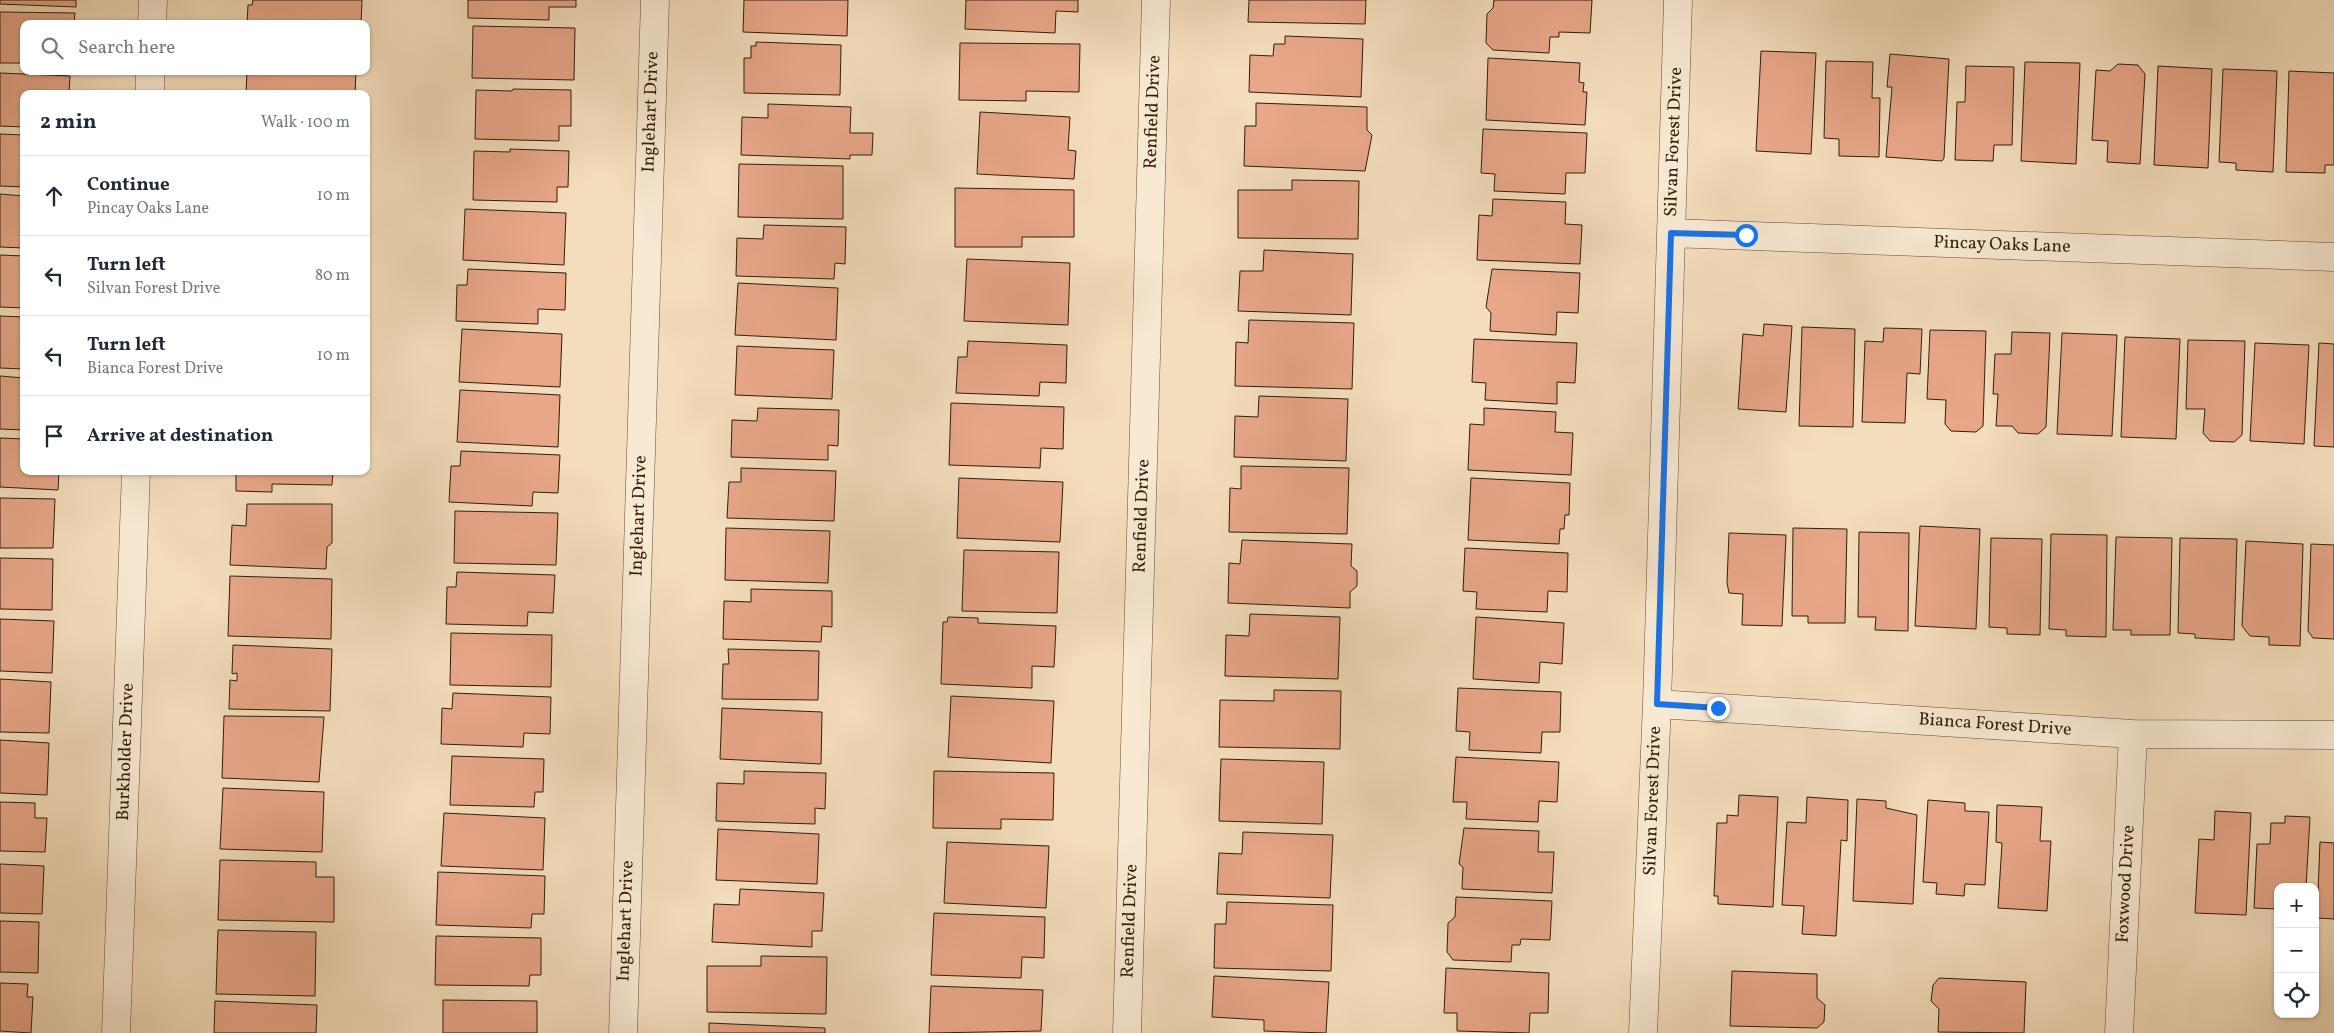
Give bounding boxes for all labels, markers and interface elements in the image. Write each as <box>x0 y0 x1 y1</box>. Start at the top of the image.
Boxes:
search box <box>20 20 370 75</box>
icon: search <box>38 34 66 62</box>
text: Search here <box>78 35 175 61</box>
street label: Inglehart Drive <box>636 51 666 173</box>
street label: Renfield Drive <box>1139 55 1167 169</box>
street label: Silvan Forest Drive <box>1659 67 1689 217</box>
text: 2 min <box>40 108 97 137</box>
text: Walk · 100 m <box>261 112 350 134</box>
text: Continue <box>87 172 170 198</box>
icon: ahead <box>40 182 68 210</box>
text: 10 m <box>317 185 350 207</box>
text: Pincay Oaks Lane <box>87 198 209 220</box>
route start <box>1735 224 1758 247</box>
street label: Pincay Oaks Lane <box>1933 230 2071 260</box>
text: Turn left <box>87 252 166 278</box>
icon: left <box>40 262 68 290</box>
text: 80 m <box>315 265 350 287</box>
text: Silvan Forest Drive <box>87 278 220 300</box>
text: Turn left <box>87 332 166 358</box>
icon: left <box>40 342 68 370</box>
text: 10 m <box>317 345 350 367</box>
text: Bianca Forest Drive <box>87 358 223 380</box>
icon: arrive <box>40 422 68 450</box>
text: Arrive at destination <box>87 423 273 449</box>
street label: Inglehart Drive <box>624 455 654 577</box>
street label: Renfield Drive <box>1128 459 1156 573</box>
street label: Burkholder Drive <box>111 683 141 821</box>
route end <box>1707 697 1730 720</box>
street label: Bianca Forest Drive <box>1918 707 2072 743</box>
street label: Silvan Forest Drive <box>1638 726 1668 876</box>
street label: Foxwood Drive <box>2110 824 2142 944</box>
street label: Inglehart Drive <box>611 860 641 982</box>
street label: Renfield Drive <box>1116 864 1144 978</box>
map controls <box>2274 883 2319 1018</box>
button: + <box>2274 883 2319 928</box>
button: − <box>2274 928 2319 973</box>
button: locate <box>2274 973 2319 1018</box>

